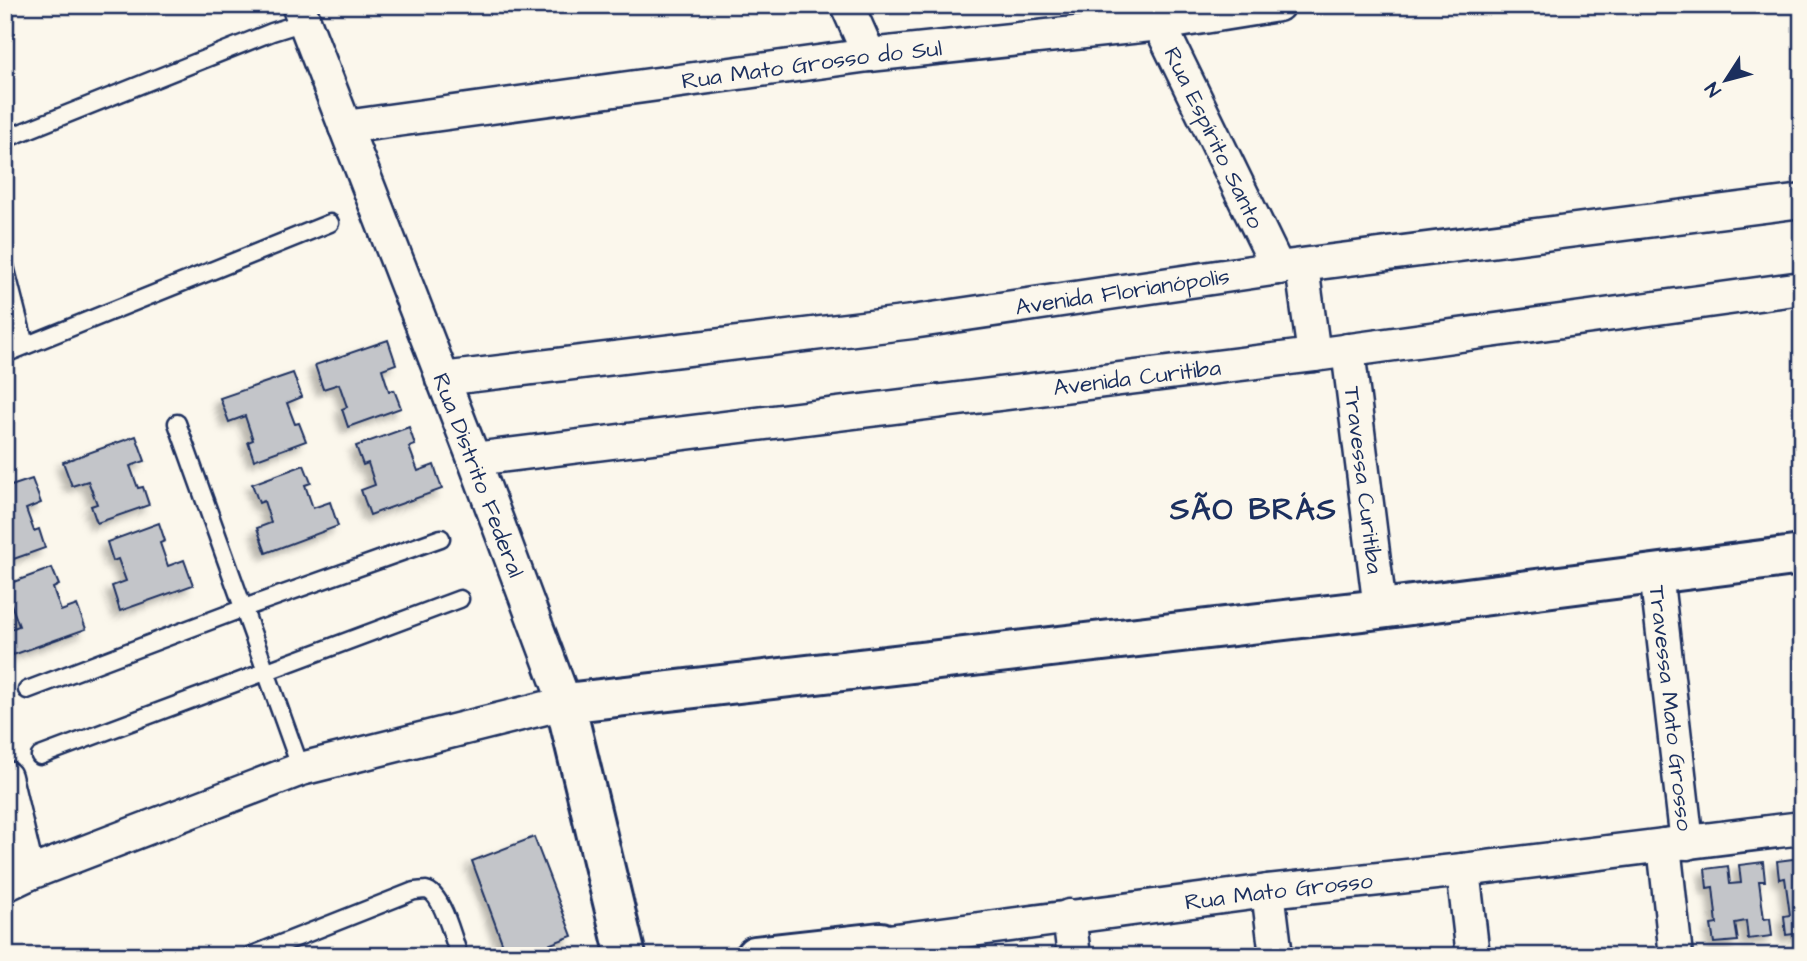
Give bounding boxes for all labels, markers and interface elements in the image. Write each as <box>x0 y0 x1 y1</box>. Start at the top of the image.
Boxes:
street label: Rua Mato Grosso do Sul <box>680 32 944 98</box>
street label: Rua Espírito Santo <box>1156 42 1271 234</box>
north arrow <box>1692 46 1762 116</box>
text: N <box>1699 76 1728 102</box>
street label: Avenida Florianópolis <box>1013 260 1232 324</box>
street label: Avenida Curitiba <box>1052 352 1223 404</box>
street label: Rua Distrito Federal <box>424 369 532 582</box>
street label: Travessa Curitiba <box>1336 385 1391 576</box>
district label: SÃO BRÁS <box>1169 489 1338 531</box>
street label: Travessa Mato Grosso <box>1641 584 1701 833</box>
street label: Rua Mato Grosso <box>1183 865 1374 919</box>

